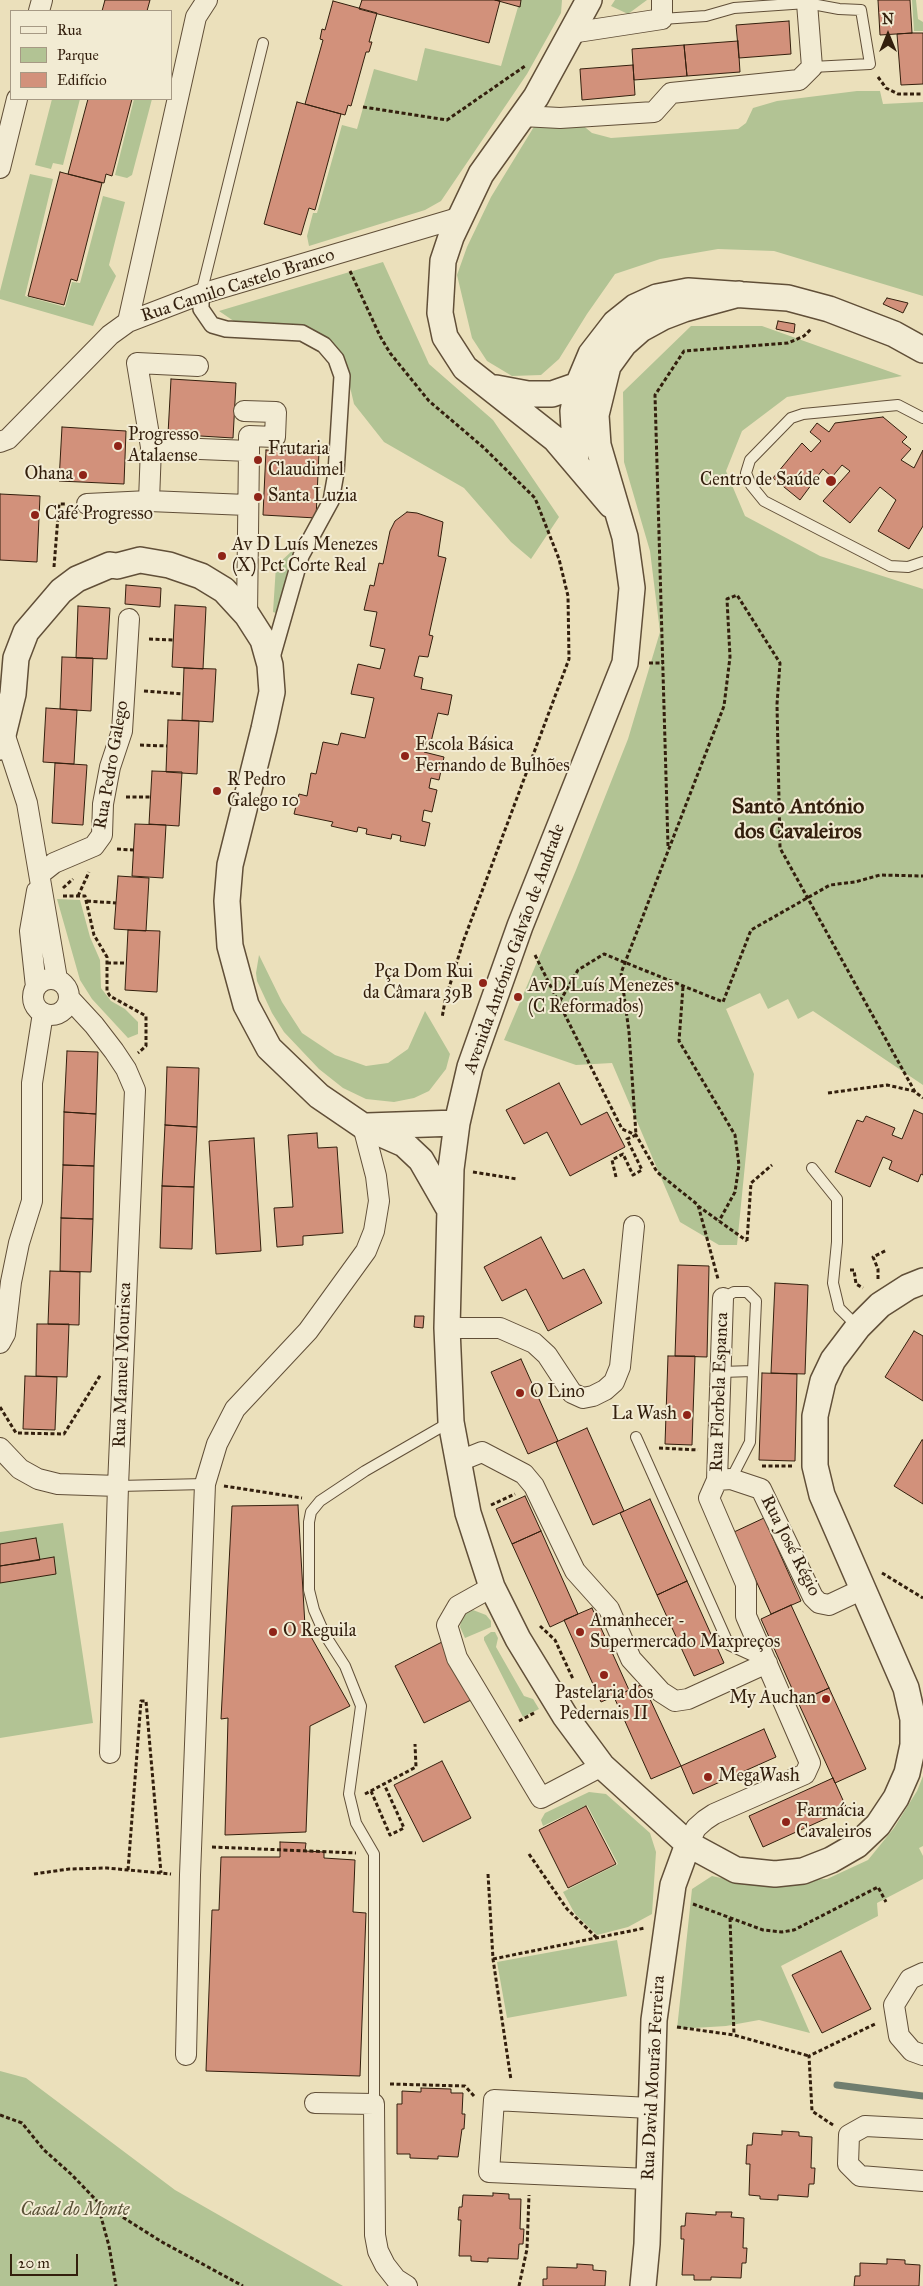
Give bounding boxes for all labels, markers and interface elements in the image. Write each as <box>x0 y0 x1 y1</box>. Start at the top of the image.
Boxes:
legend <box>10 10 172 100</box>
north arrow <box>863 10 913 60</box>
text: N <box>882 11 894 28</box>
text: Rua <box>57 21 82 39</box>
text: Parque <box>57 46 99 64</box>
text: Edifício <box>57 71 107 89</box>
street label: Rua Camilo Castelo Branco <box>138 244 338 328</box>
place label: Progresso Atalaense <box>128 425 199 468</box>
place label: Frutaria Claudimel <box>268 439 344 482</box>
marker: Progresso Atalaense <box>112 440 124 452</box>
marker: Frutaria Claudimel <box>252 454 264 466</box>
place label: Ohana <box>24 464 73 486</box>
marker: Ohana <box>77 469 89 481</box>
place label: Centro de Saúde <box>700 470 820 492</box>
marker: Centro de Saúde <box>824 474 838 488</box>
place label: Santa Luzia <box>268 486 357 508</box>
marker: Santa Luzia <box>252 491 264 503</box>
place label: Café Progresso <box>45 504 153 526</box>
marker: Café Progresso <box>29 509 41 521</box>
place label: Av D Luís Menezes (X) Pct Corte Real <box>232 535 378 578</box>
marker: Av D Luís Menezes (X) Pct Corte Real <box>216 550 228 562</box>
street label: Rua Pedro Galego <box>90 699 134 831</box>
place label: Escola Básica Fernando de Bulhões <box>415 735 570 778</box>
marker: Escola Básica Fernando de Bulhões <box>399 750 411 762</box>
place label: R Pedro Galego 10 <box>227 770 299 812</box>
marker: R Pedro Galego 10 <box>211 785 223 797</box>
district label: Santo António dos Cavaleiros <box>732 795 864 846</box>
street label: Avenida António Galvão de Andrade <box>460 821 570 1077</box>
place label: Pça Dom Rui da Câmara 39B <box>363 962 473 1004</box>
place label: Av D Luís Menezes (C Reformados) <box>528 976 674 1019</box>
marker: Pça Dom Rui da Câmara 39B <box>477 977 489 989</box>
marker: Av D Luís Menezes (C Reformados) <box>512 991 524 1003</box>
street label: Rua Manuel Mourisca <box>109 1282 137 1448</box>
street label: Rua Florbela Espanca <box>706 1312 734 1472</box>
place label: O Lino <box>530 1382 585 1404</box>
marker: O Lino <box>514 1387 526 1399</box>
place label: La Wash <box>612 1404 677 1426</box>
marker: La Wash <box>681 1409 693 1421</box>
street label: Rua José Régio <box>755 1492 825 1600</box>
place label: Amanhecer - Supermercado Maxpreços <box>590 1611 780 1654</box>
place label: O Reguila <box>283 1621 356 1643</box>
marker: O Reguila <box>267 1626 279 1638</box>
marker: Amanhecer - Supermercado Maxpreços <box>574 1626 586 1638</box>
marker: Pastelaria dos Pedernais II <box>598 1669 610 1681</box>
place label: Pastelaria dos Pedernais II <box>555 1683 653 1726</box>
place label: My Auchan <box>729 1688 816 1710</box>
marker: My Auchan <box>820 1693 832 1705</box>
place label: MegaWash <box>718 1766 800 1788</box>
marker: MegaWash <box>702 1771 714 1783</box>
place label: Farmácia Cavaleiros <box>796 1801 872 1844</box>
marker: Farmácia Cavaleiros <box>780 1816 792 1828</box>
street label: Rua David Mourão Ferreira <box>638 1975 670 2181</box>
park label: Casal do Monte <box>21 2200 129 2222</box>
scale bar <box>12 2244 80 2276</box>
text: 20 m <box>18 2254 50 2272</box>

